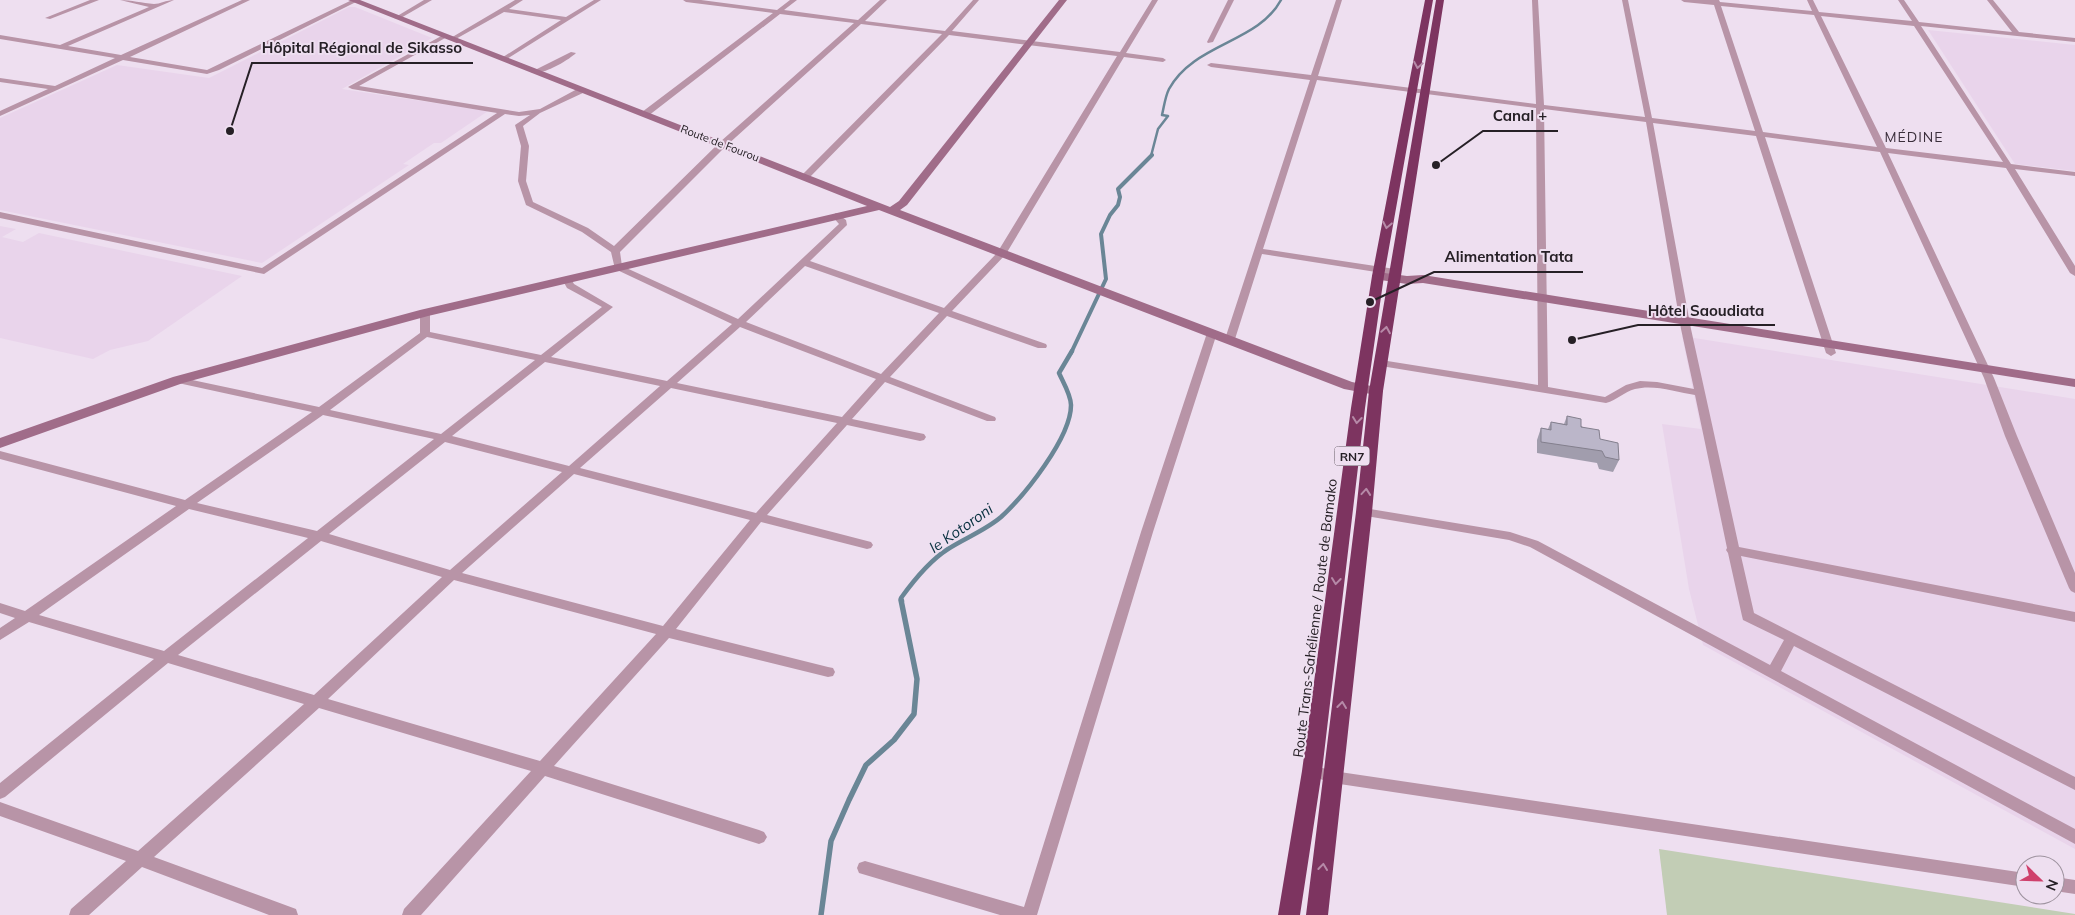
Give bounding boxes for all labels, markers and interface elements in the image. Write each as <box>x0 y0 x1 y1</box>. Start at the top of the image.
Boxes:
callout: Hôpital Régional de Sikasso <box>252 33 473 63</box>
text: Hôpital Régional de Sikasso <box>262 38 462 57</box>
one-way arrow <box>1413 61 1423 70</box>
callout: Canal + <box>1483 101 1558 131</box>
text: Canal + <box>1493 106 1547 125</box>
street label: Route de Fourou <box>679 122 761 164</box>
district label: MÉDINE <box>1884 128 1944 146</box>
one-way arrow <box>1383 221 1393 229</box>
callout: Alimentation Tata <box>1434 242 1583 272</box>
text: Alimentation Tata <box>1445 247 1573 266</box>
callout: Hôtel Saoudiata <box>1638 295 1775 325</box>
text: Hôtel Saoudiata <box>1648 301 1764 320</box>
one-way arrow <box>1380 326 1391 334</box>
one-way arrow <box>1352 416 1363 424</box>
road number: RN7 <box>1334 446 1370 466</box>
street label: Route Trans-Sahélienne / Route de Bamako <box>1289 477 1341 759</box>
one-way arrow <box>1360 487 1371 495</box>
water label: le Kotoroni <box>925 499 997 557</box>
one-way arrow <box>1331 577 1342 585</box>
one-way arrow <box>1336 701 1347 709</box>
north arrow <box>2015 855 2065 905</box>
one-way arrow <box>1317 862 1328 870</box>
text: N <box>2042 877 2062 893</box>

